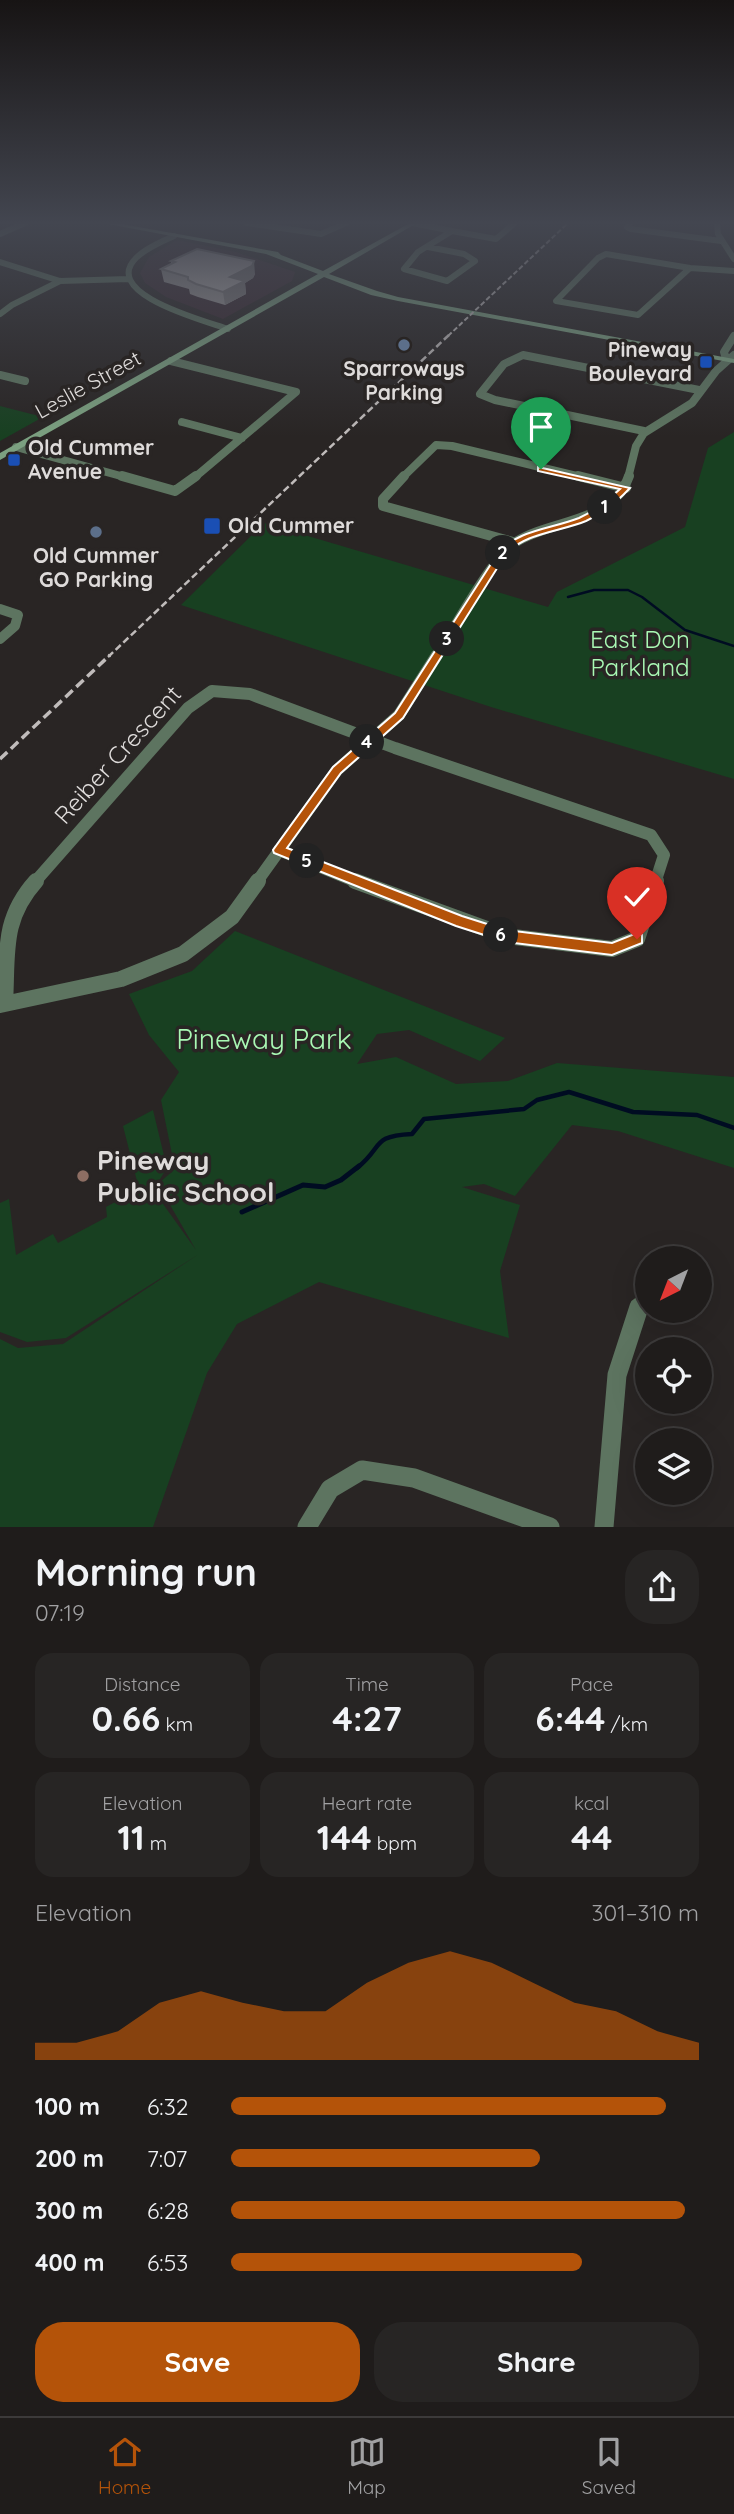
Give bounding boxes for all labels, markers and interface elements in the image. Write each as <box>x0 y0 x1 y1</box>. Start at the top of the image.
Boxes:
place label: Pineway Boulevard <box>588 336 692 386</box>
marker: Sparroways Parking <box>396 337 412 353</box>
street label: Leslie Street <box>30 344 145 424</box>
marker: Pineway Boulevard <box>698 354 714 370</box>
place label: Sparroways Parking <box>343 355 465 405</box>
pin <box>511 397 571 469</box>
icon: arrive <box>522 408 560 446</box>
place label: Old Cummer Avenue <box>28 434 154 484</box>
marker: Old Cummer Avenue <box>6 452 22 468</box>
pin: 1 <box>588 490 622 524</box>
text: 1 <box>601 494 608 518</box>
place label: Old Cummer <box>228 512 354 538</box>
marker: Old Cummer <box>202 516 222 536</box>
marker: Old Cummer GO Parking <box>88 524 104 540</box>
pin: 2 <box>486 536 520 570</box>
text: 2 <box>497 540 508 564</box>
place label: Old Cummer GO Parking <box>33 542 159 592</box>
pin: 3 <box>430 622 464 656</box>
park label: East Don Parkland <box>590 624 690 682</box>
text: 3 <box>441 626 452 650</box>
street label: Reiber Crescent <box>47 679 187 830</box>
pin: 4 <box>350 724 384 760</box>
text: 4 <box>361 729 372 753</box>
pin: 5 <box>290 844 324 878</box>
text: 5 <box>301 848 312 872</box>
pin <box>607 867 667 939</box>
icon: check <box>618 878 656 916</box>
pin: 6 <box>484 918 518 953</box>
text: 6 <box>495 922 506 946</box>
park label: Pineway Park <box>176 1021 352 1056</box>
place label: Pineway Public School <box>97 1142 275 1209</box>
marker: Pineway Public School <box>75 1168 91 1184</box>
north arrow <box>635 1246 712 1323</box>
map controls <box>635 1246 712 1505</box>
button: locate <box>635 1337 712 1414</box>
button: layers <box>635 1428 712 1505</box>
text: Morning run <box>35 1548 257 1596</box>
button: share <box>625 1550 699 1624</box>
text: 07:19 <box>35 1598 85 1627</box>
text: Distance <box>104 1672 180 1696</box>
text: Time <box>345 1672 389 1696</box>
text: Pace <box>570 1672 613 1696</box>
text: 0.66 <box>92 1696 160 1740</box>
text: 4:27 <box>332 1696 402 1740</box>
text: 6:44 <box>535 1696 605 1740</box>
text: km <box>160 1712 193 1736</box>
text: /km <box>605 1712 648 1736</box>
text: Elevation <box>102 1791 182 1815</box>
text: Heart rate <box>322 1791 412 1815</box>
text: kcal <box>574 1791 609 1815</box>
text: 11 <box>117 1815 145 1859</box>
text: 144 <box>317 1815 372 1859</box>
text: 44 <box>571 1815 612 1859</box>
text: m <box>145 1831 167 1855</box>
text: bpm <box>372 1831 417 1855</box>
text: Elevation <box>35 1898 132 1927</box>
text: 301–310 m <box>592 1898 699 1927</box>
text: 100 m <box>35 2092 100 2121</box>
text: 6:32 <box>147 2092 188 2121</box>
text: 200 m <box>35 2144 104 2173</box>
text: 7:07 <box>147 2144 187 2173</box>
text: 300 m <box>35 2196 103 2225</box>
text: 6:28 <box>147 2196 189 2225</box>
text: 400 m <box>35 2248 104 2277</box>
text: 6:53 <box>147 2248 188 2277</box>
button: Save <box>35 2322 360 2402</box>
button: Share <box>374 2322 699 2402</box>
tab: Home <box>98 2433 151 2499</box>
tab: Map <box>347 2433 386 2499</box>
tab: Saved <box>582 2433 636 2499</box>

